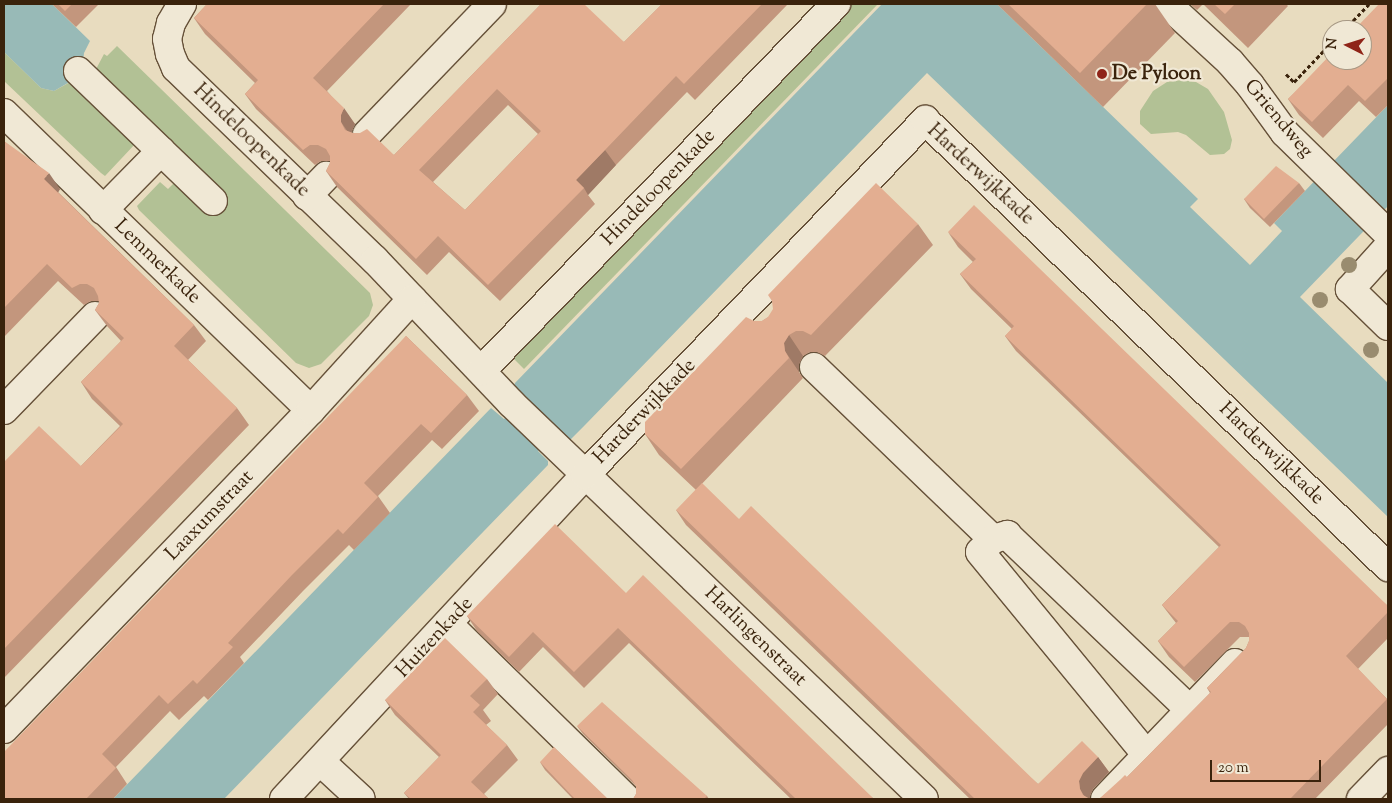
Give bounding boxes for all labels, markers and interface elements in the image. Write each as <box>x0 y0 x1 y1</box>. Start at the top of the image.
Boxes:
north arrow <box>1322 20 1372 70</box>
text: N <box>1323 37 1344 50</box>
place label: De Pyloon <box>1112 62 1201 86</box>
marker: De Pyloon <box>1096 68 1108 80</box>
street label: Griendweg <box>1238 75 1318 163</box>
street label: Hindeloopenkade <box>188 79 314 203</box>
street label: Harderwijkkade <box>922 119 1038 231</box>
street label: Hindeloopenkade <box>597 125 721 251</box>
street label: Lemmerkade <box>109 215 205 309</box>
street label: Harderwijkkade <box>589 354 701 470</box>
street label: Harderwijkkade <box>1213 398 1329 510</box>
street label: Laaxumstraat <box>161 466 259 566</box>
street label: Harlingenstraat <box>699 582 811 692</box>
street label: Huizenkade <box>391 593 479 683</box>
scale bar <box>1212 750 1323 782</box>
text: 20 m <box>1218 758 1249 779</box>

